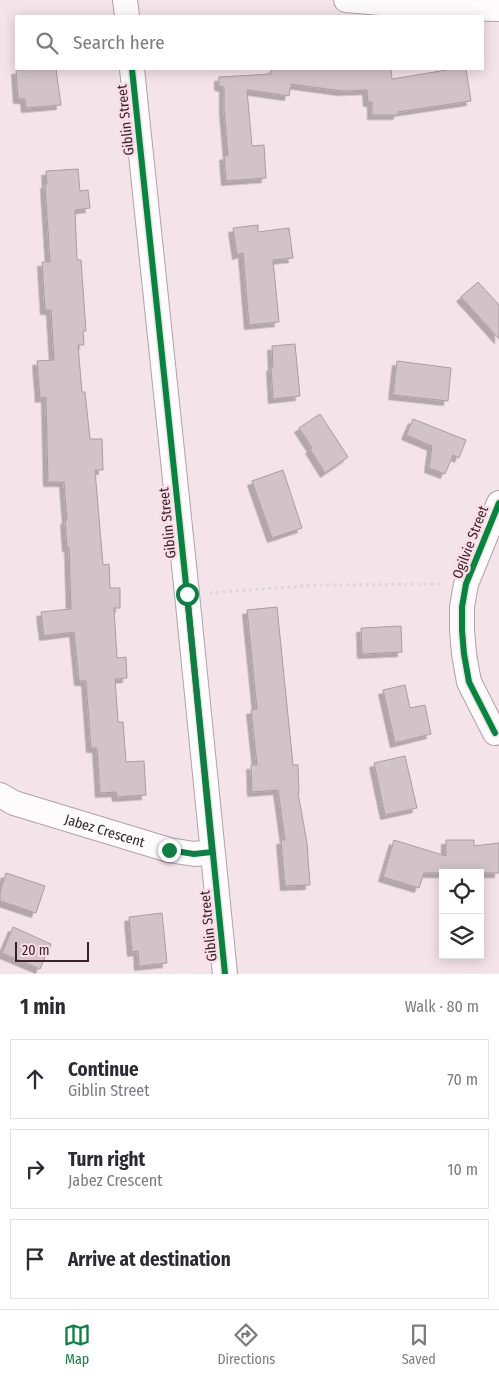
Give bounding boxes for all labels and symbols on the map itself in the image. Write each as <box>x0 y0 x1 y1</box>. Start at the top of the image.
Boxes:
street label: Giblin Street <box>113 83 138 156</box>
street label: Giblin Street <box>155 486 180 559</box>
street label: Ogilvie Street <box>449 503 492 581</box>
route start <box>176 583 199 606</box>
street label: Jabez Crescent <box>63 811 147 851</box>
route end <box>158 839 181 862</box>
street label: Giblin Street <box>196 889 221 962</box>
scale bar <box>15 939 89 962</box>

